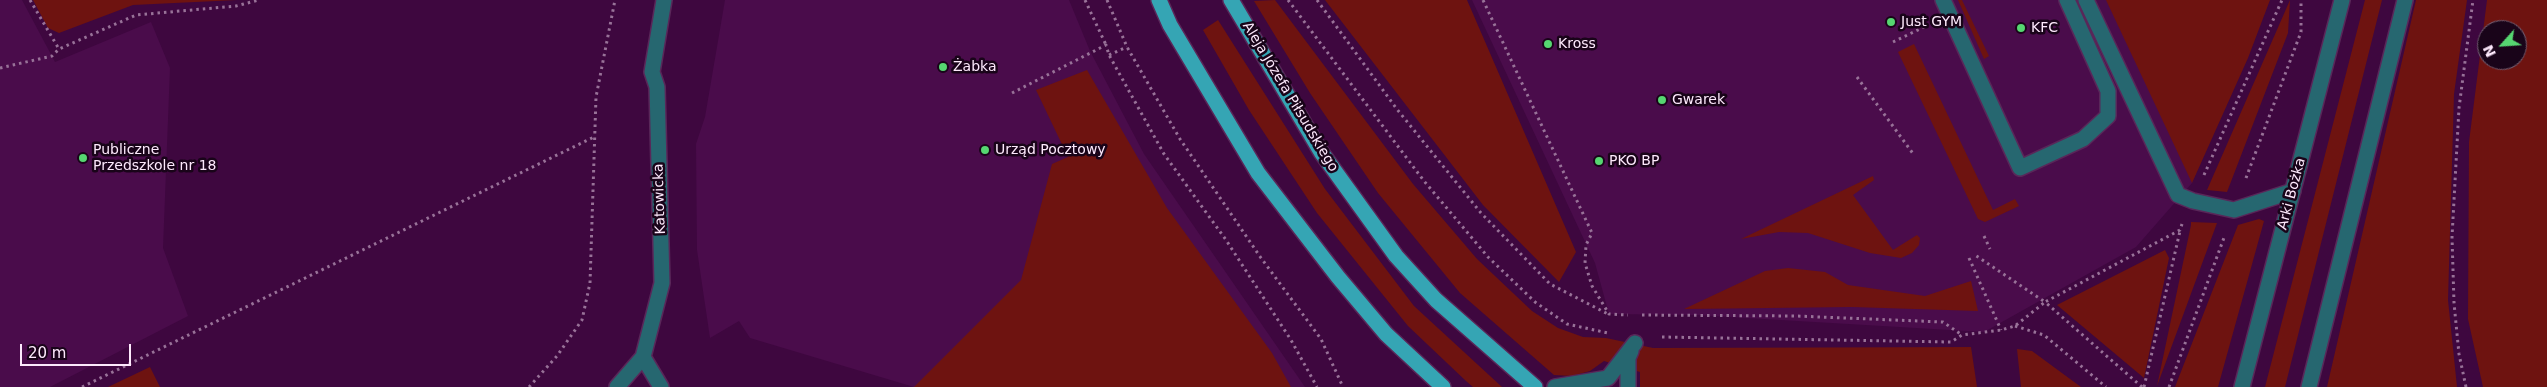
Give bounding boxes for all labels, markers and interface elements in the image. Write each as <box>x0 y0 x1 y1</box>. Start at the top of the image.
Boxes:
place label: Just GYM <box>1901 14 1962 30</box>
marker: Just GYM <box>1885 16 1897 28</box>
street label: Aleja Józefa Piłsudskiego <box>1238 19 1342 175</box>
place label: KFC <box>2031 20 2058 36</box>
north arrow <box>2477 20 2527 70</box>
marker: KFC <box>2015 22 2027 34</box>
place label: Kross <box>1558 36 1596 52</box>
marker: Kross <box>1542 38 1554 50</box>
text: N <box>2480 42 2499 60</box>
place label: Żabka <box>953 59 996 75</box>
marker: Żabka <box>937 61 949 73</box>
place label: Gwarek <box>1672 92 1725 108</box>
marker: Gwarek <box>1656 94 1668 106</box>
place label: Publiczne Przedszkole nr 18 <box>93 142 216 174</box>
place label: Urząd Pocztowy <box>995 142 1106 158</box>
marker: Urząd Pocztowy <box>979 144 991 156</box>
marker: Publiczne Przedszkole nr 18 <box>77 152 89 164</box>
place label: PKO BP <box>1609 153 1659 169</box>
marker: PKO BP <box>1593 155 1605 167</box>
street label: Arki Bożka <box>2274 156 2310 232</box>
street label: Katowicka <box>650 163 670 235</box>
scale bar <box>22 334 134 366</box>
text: 20 m <box>28 344 66 362</box>

